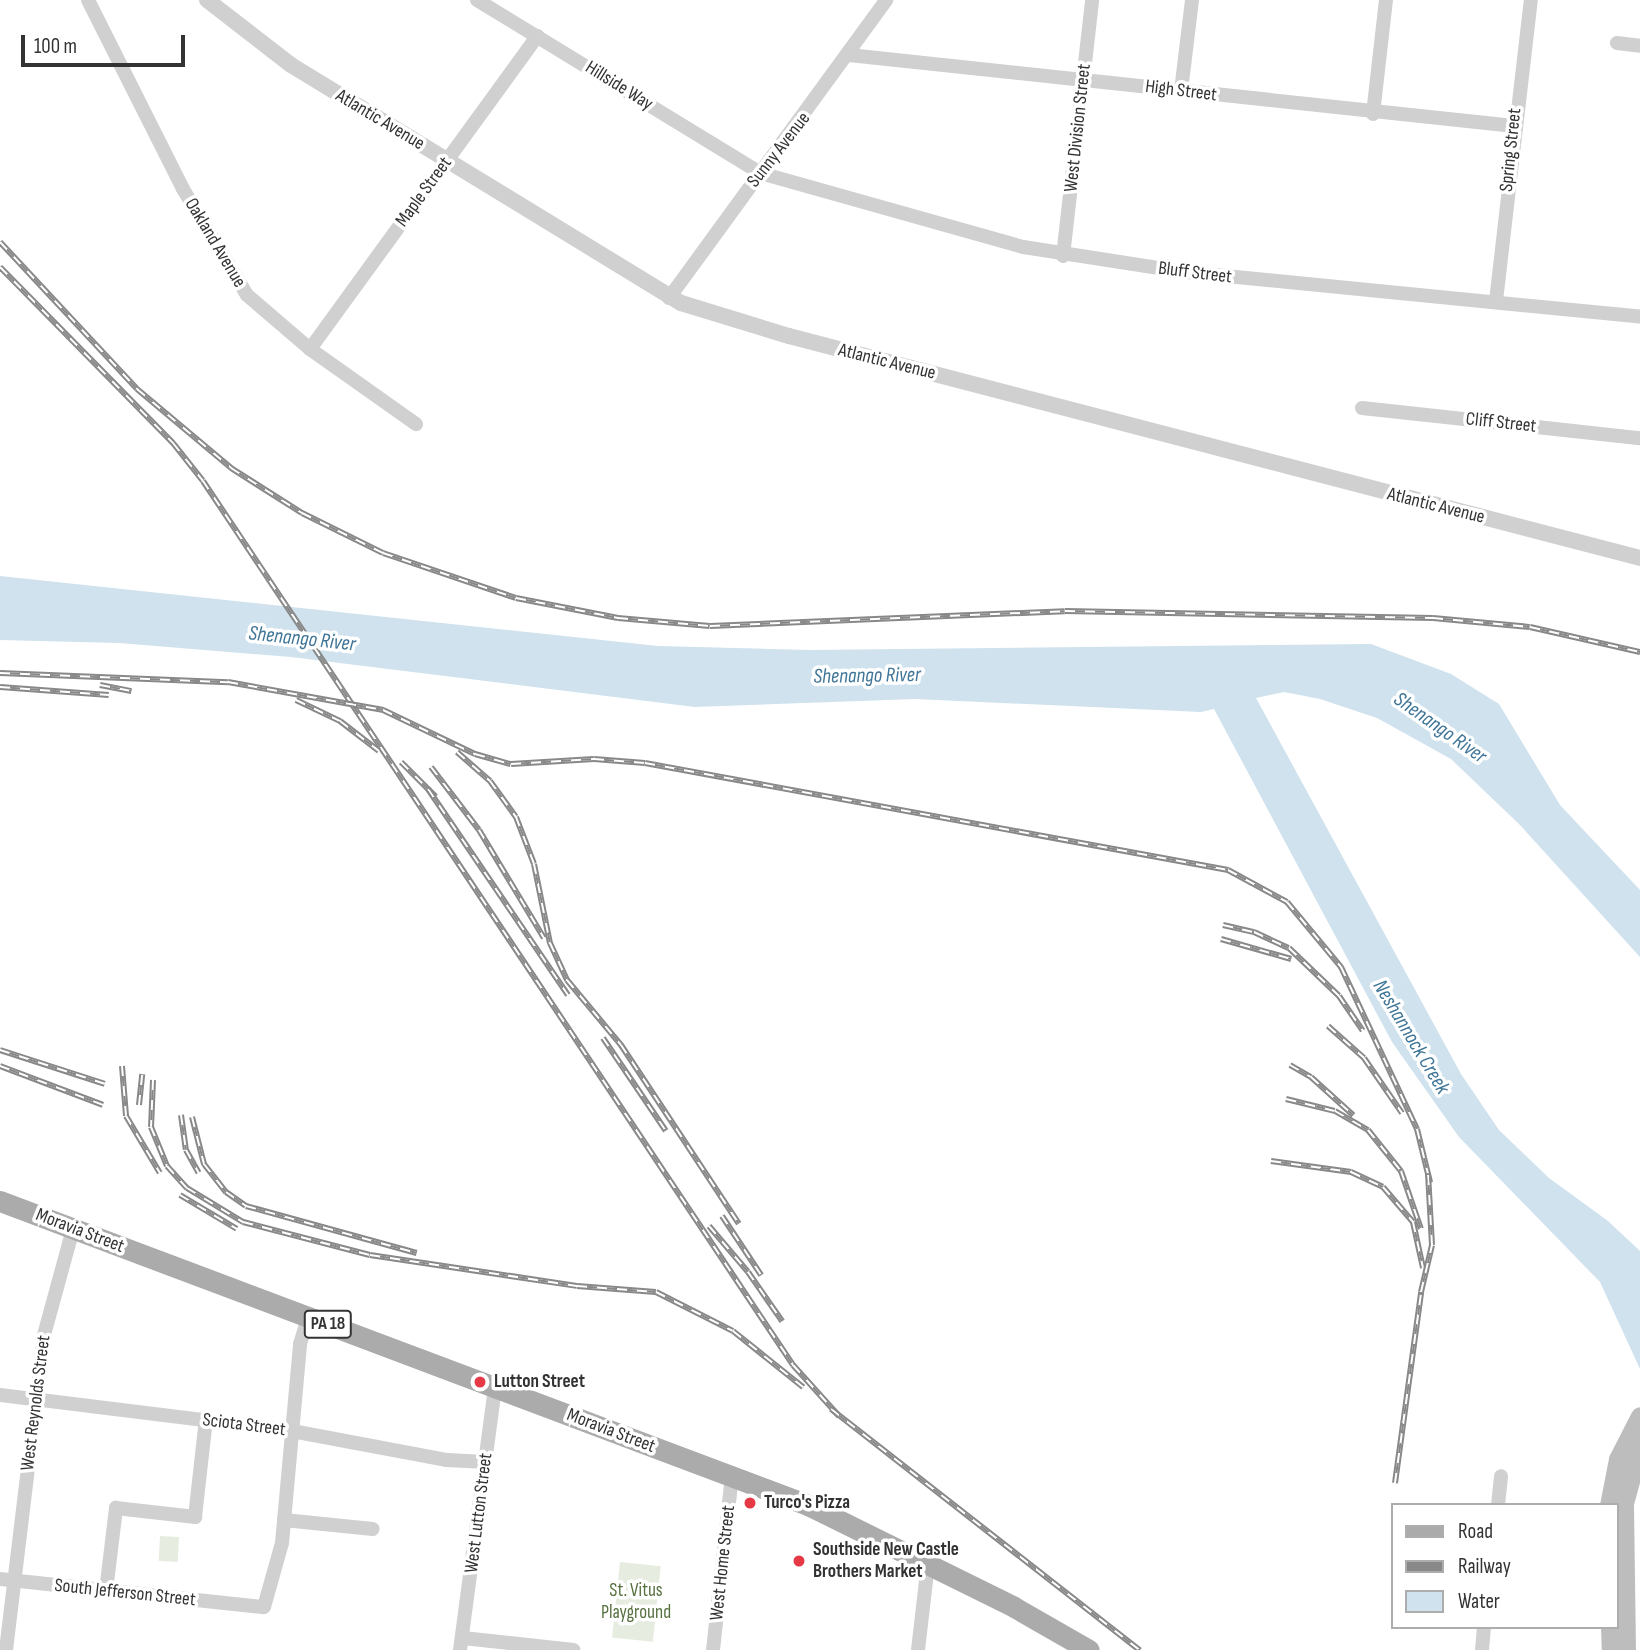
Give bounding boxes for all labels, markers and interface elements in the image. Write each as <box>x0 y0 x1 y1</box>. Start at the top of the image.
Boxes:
scale bar <box>24 21 189 65</box>
text: 100 m <box>34 34 77 59</box>
street label: Hillside Way <box>581 56 657 116</box>
street label: West Division Street <box>1060 63 1096 193</box>
street label: High Street <box>1144 75 1218 107</box>
street label: Atlantic Avenue <box>331 85 429 155</box>
street label: Spring Street <box>1495 107 1527 193</box>
street label: Sunny Avenue <box>743 108 815 192</box>
street label: Maple Street <box>391 153 457 231</box>
street label: Oakland Avenue <box>179 194 251 292</box>
street label: Bluff Street <box>1157 257 1233 289</box>
street label: Atlantic Avenue <box>836 339 938 385</box>
street label: Cliff Street <box>1465 408 1537 438</box>
street label: Atlantic Avenue <box>1385 483 1487 529</box>
water label: Shenango River <box>247 621 357 657</box>
water label: Shenango River <box>813 662 921 690</box>
water label: Shenango River <box>1389 687 1491 769</box>
water label: Neshannock Creek <box>1367 975 1455 1099</box>
street label: Moravia Street <box>33 1204 127 1258</box>
road number: PA 18 <box>304 1310 352 1338</box>
street label: West Reynolds Street <box>16 1334 56 1472</box>
place label: Lutton Street <box>494 1371 585 1393</box>
marker: Lutton Street <box>472 1374 488 1390</box>
street label: Moravia Street <box>564 1404 658 1458</box>
street label: Sciota Street <box>201 1409 287 1441</box>
street label: West Lutton Street <box>460 1452 498 1574</box>
place label: Turco's Pizza <box>764 1492 850 1514</box>
marker: Turco's Pizza <box>742 1495 758 1511</box>
legend <box>1392 1503 1619 1629</box>
street label: West Home Street <box>706 1504 740 1622</box>
text: Road <box>1458 1519 1493 1544</box>
place label: Southside New Castle Brothers Market <box>813 1539 959 1583</box>
marker: Southside New Castle Brothers Market <box>791 1553 807 1569</box>
text: Railway <box>1458 1554 1511 1579</box>
street label: South Jefferson Street <box>53 1574 197 1612</box>
park label: St. Vitus Playground <box>601 1580 671 1624</box>
text: Water <box>1458 1589 1500 1614</box>

